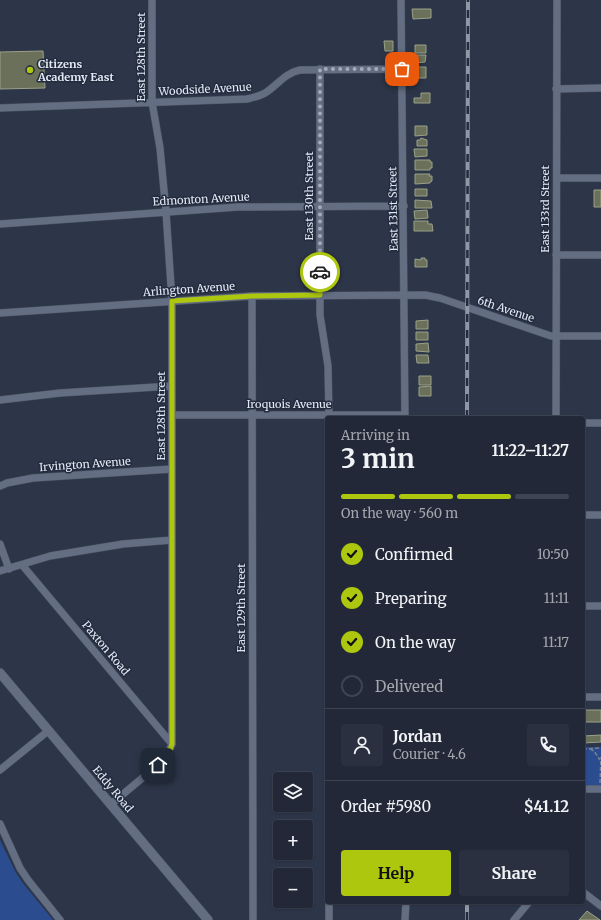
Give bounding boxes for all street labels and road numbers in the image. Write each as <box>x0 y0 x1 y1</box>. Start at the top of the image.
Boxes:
street label: East 128th Street <box>134 12 148 101</box>
street label: Woodside Avenue <box>157 80 252 98</box>
street label: East 130th Street <box>302 151 316 241</box>
street label: East 133rd Street <box>538 165 552 253</box>
street label: East 131st Street <box>385 166 401 252</box>
street label: Edmonton Avenue <box>152 189 250 209</box>
street label: Arlington Avenue <box>141 279 236 299</box>
street label: 6th Avenue <box>476 293 537 325</box>
street label: East 128th Street <box>154 371 168 460</box>
street label: Iroquois Avenue <box>246 397 332 411</box>
street label: Irvington Avenue <box>39 454 132 474</box>
street label: East 129th Street <box>234 563 248 652</box>
street label: Paxton Road <box>79 618 133 678</box>
street label: Eddy Road <box>90 763 137 815</box>

